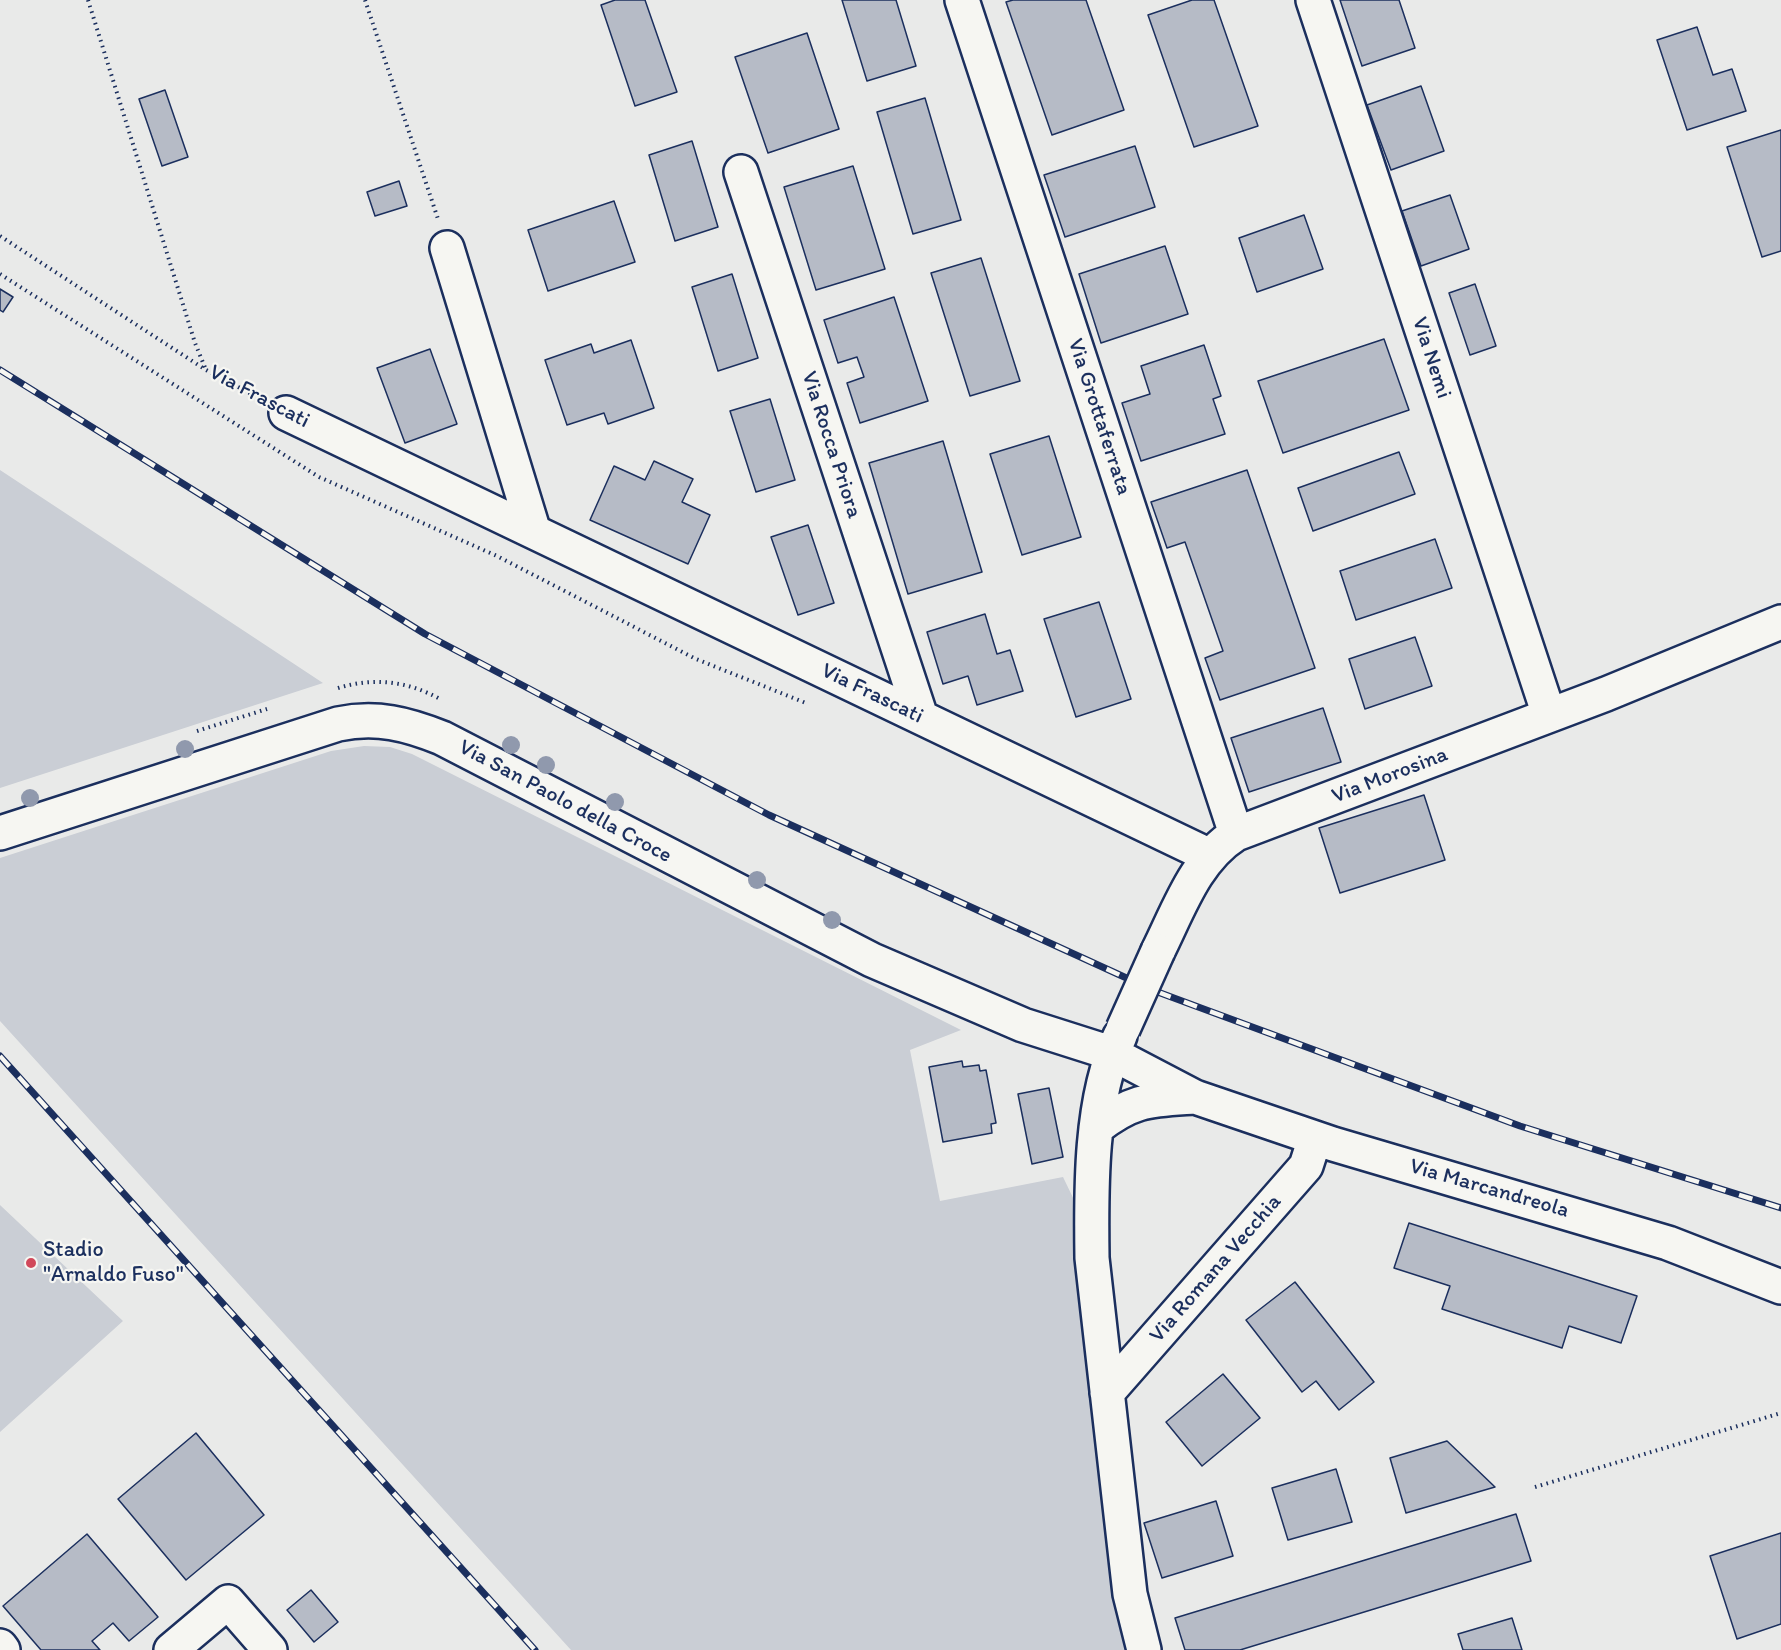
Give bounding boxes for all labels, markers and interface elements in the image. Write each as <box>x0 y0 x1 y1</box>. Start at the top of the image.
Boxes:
street label: Via Nemi <box>1405 314 1457 402</box>
street label: Via Grottaferrata <box>1061 335 1137 499</box>
street label: Via Frascati <box>204 359 314 435</box>
street label: Via Rocca Priora <box>795 368 867 522</box>
street label: Via Frascati <box>817 658 927 730</box>
street label: Via San Paolo della Croce <box>454 735 676 869</box>
street label: Via Morosina <box>1328 742 1452 810</box>
street label: Via Marcandreola <box>1406 1154 1572 1224</box>
street label: Via Romana Vecchia <box>1144 1189 1288 1349</box>
place label: Stadio "Arnaldo Fuso" <box>43 1237 184 1288</box>
marker: Stadio "Arnaldo Fuso" <box>24 1256 38 1270</box>

